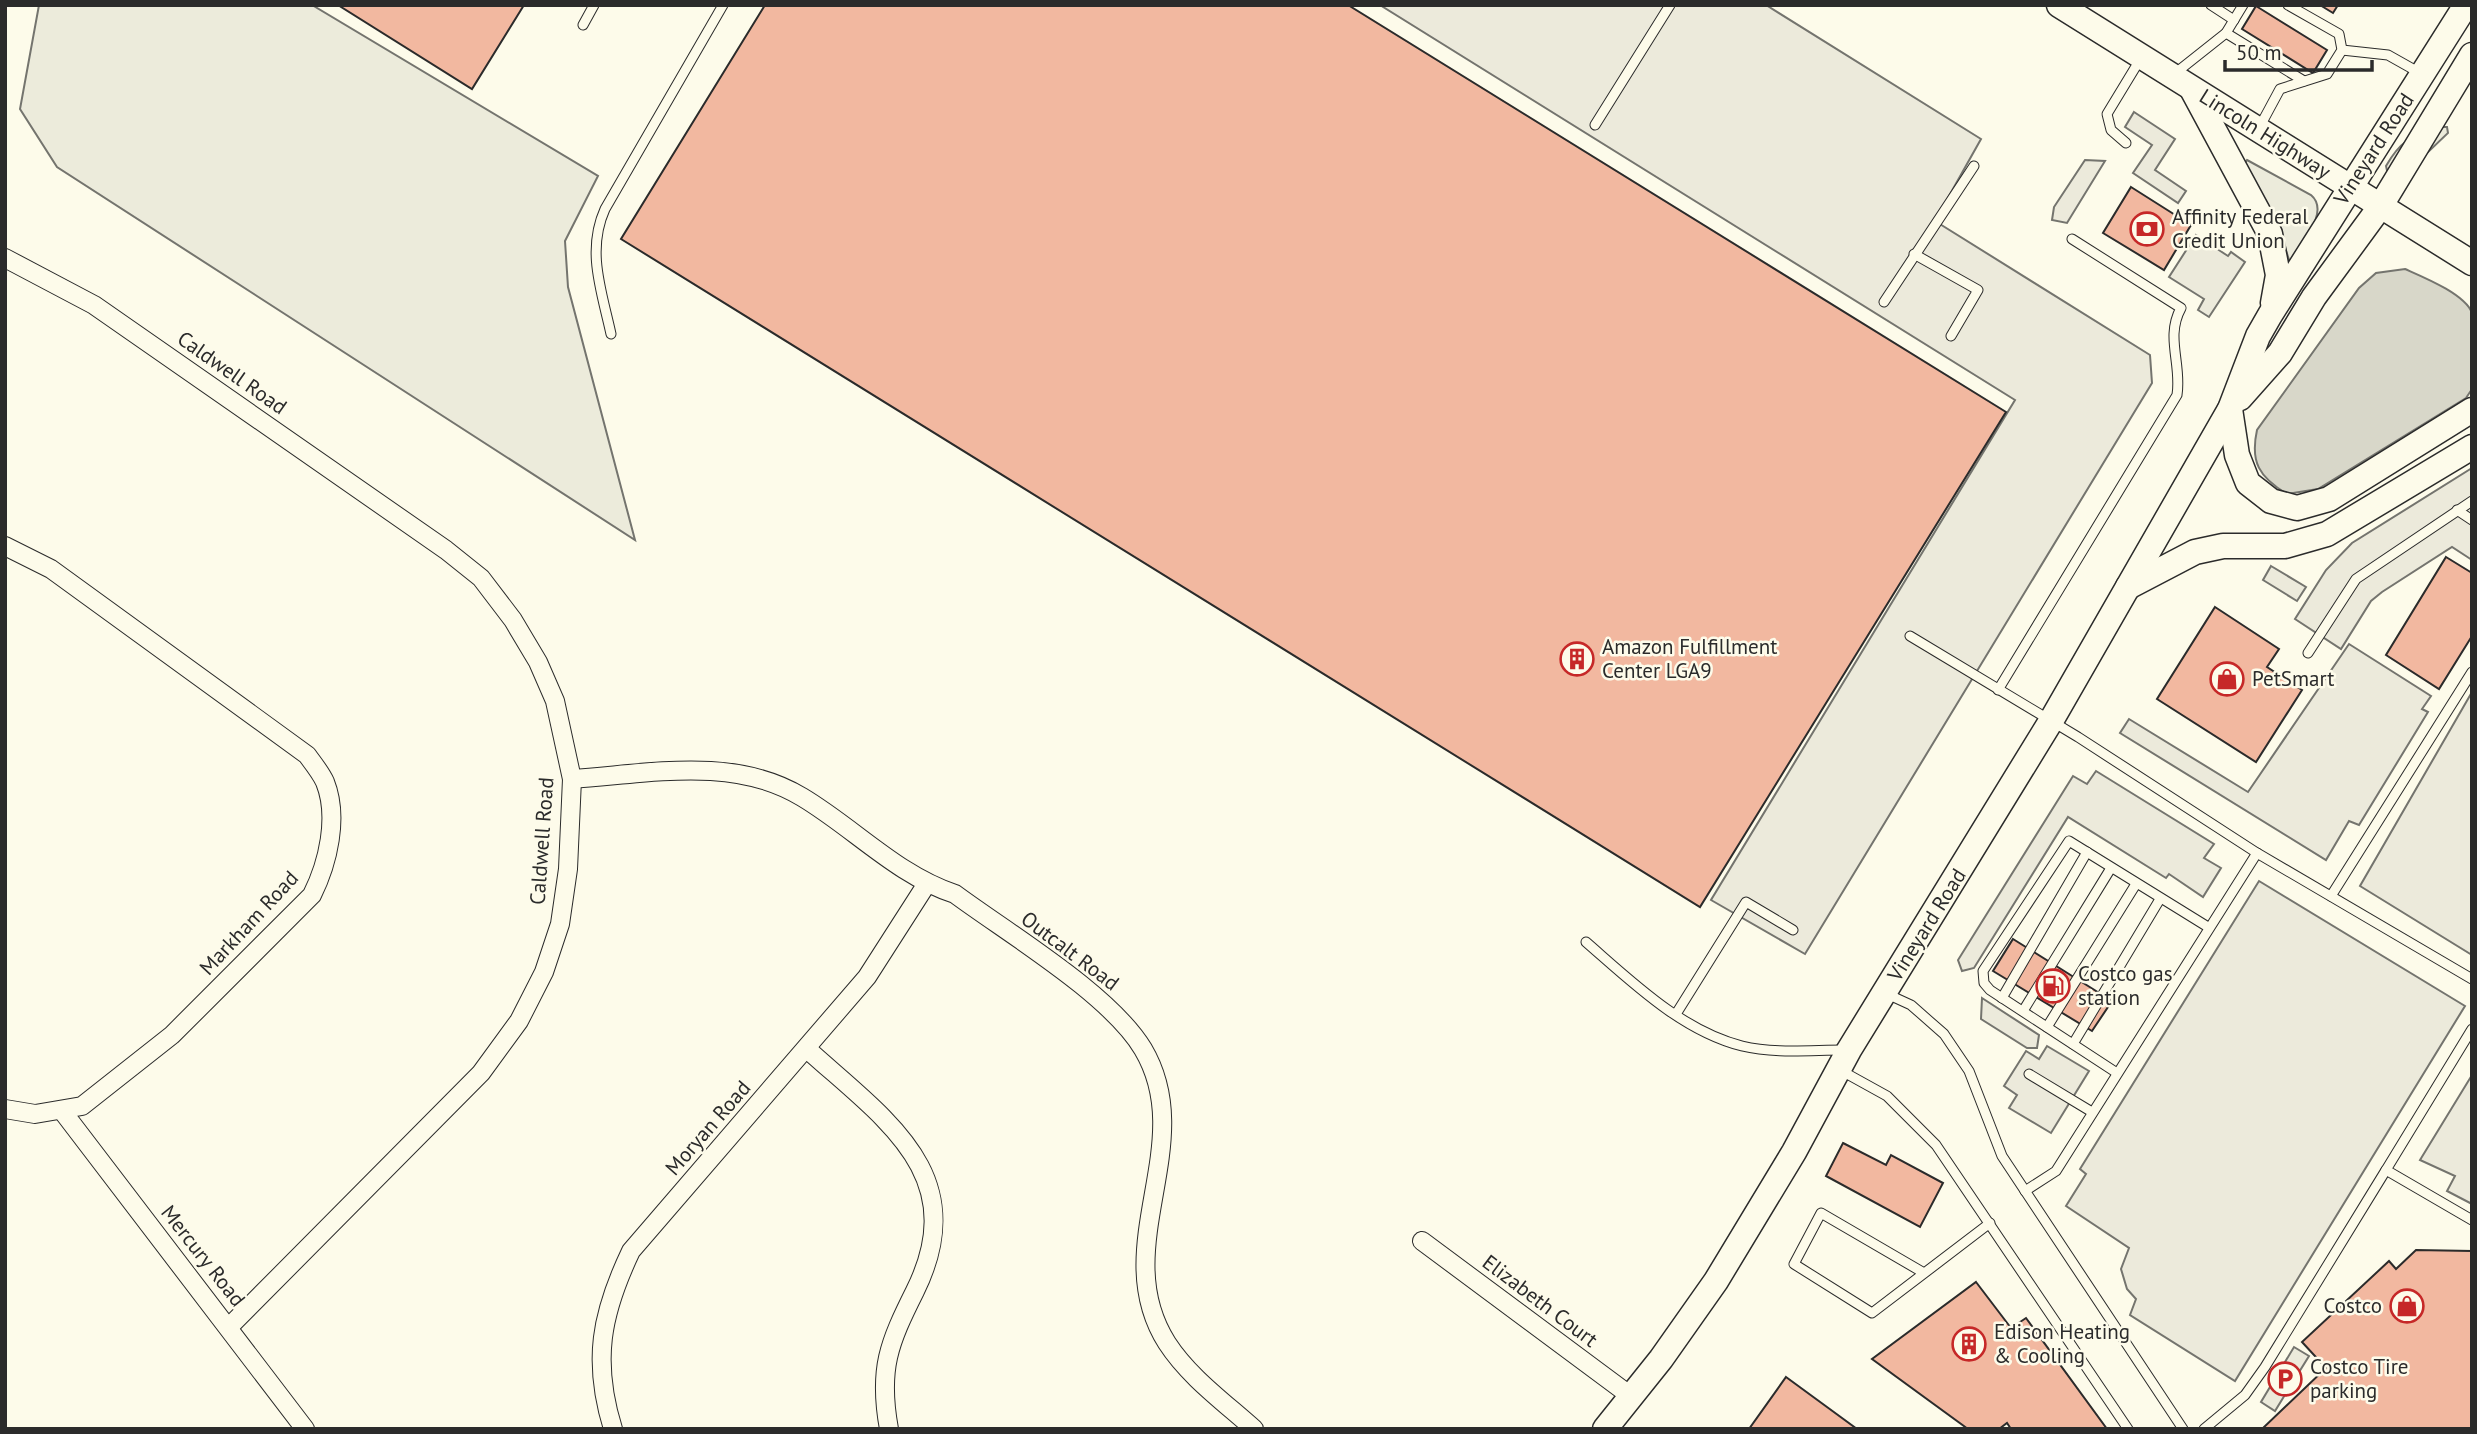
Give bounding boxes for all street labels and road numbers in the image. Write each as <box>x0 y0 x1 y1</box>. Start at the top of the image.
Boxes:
street label: Lincoln Highway <box>2195 82 2336 185</box>
street label: Vineyard Road <box>2327 88 2420 211</box>
street label: Caldwell Road <box>172 325 292 420</box>
street label: Caldwell Road <box>524 776 559 906</box>
street label: Vineyard Road <box>1881 863 1972 987</box>
street label: Markham Road <box>193 865 304 981</box>
street label: Outcalt Road <box>1016 905 1125 996</box>
street label: Moryan Road <box>659 1075 756 1181</box>
street label: Mercury Road <box>155 1200 251 1312</box>
street label: Elizabeth Court <box>1477 1248 1603 1353</box>

